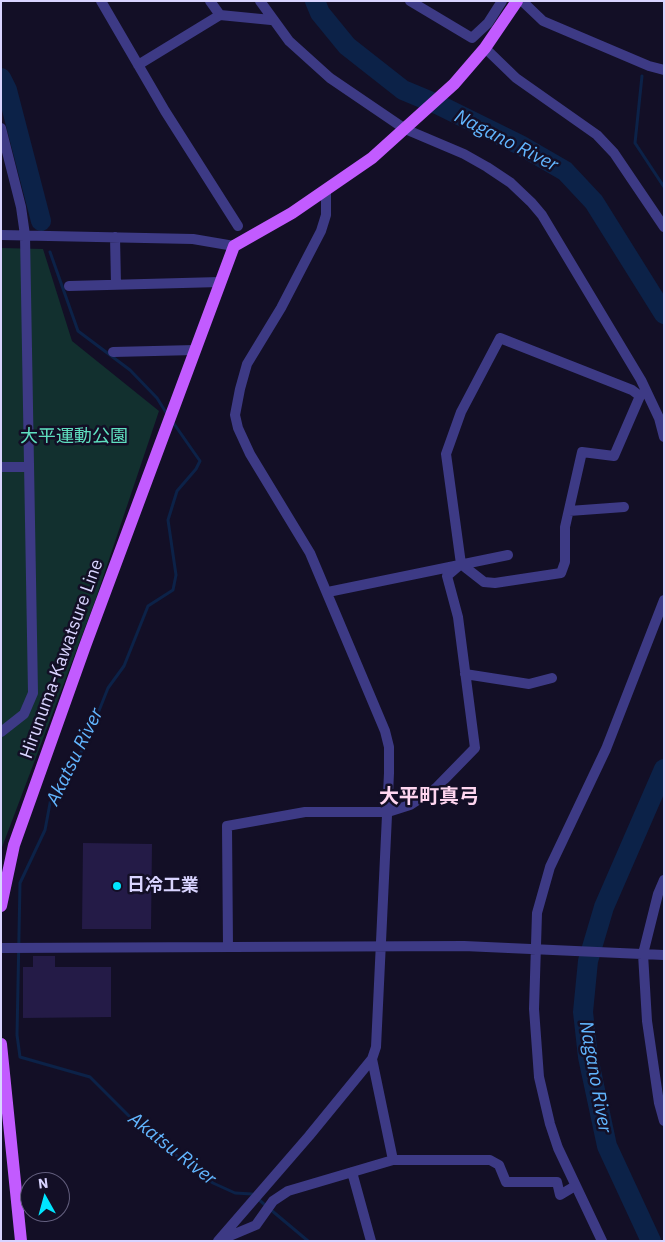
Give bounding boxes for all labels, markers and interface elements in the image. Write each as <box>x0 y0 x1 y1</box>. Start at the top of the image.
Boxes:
water label: Nagano River <box>450 105 562 177</box>
park label: 大平運動公園 <box>20 426 128 448</box>
street label: Hirunuma-Kawatsure Line <box>16 556 108 762</box>
water label: Akatsu River <box>42 705 108 809</box>
district label: 大平町真弓 <box>379 785 479 809</box>
place label: 日冷工業 <box>127 875 199 897</box>
marker: 日冷工業 <box>111 880 123 892</box>
water label: Nagano River <box>574 1019 616 1135</box>
water label: Akatsu River <box>124 1108 220 1190</box>
north arrow <box>20 1172 70 1222</box>
text: N <box>37 1174 49 1193</box>

